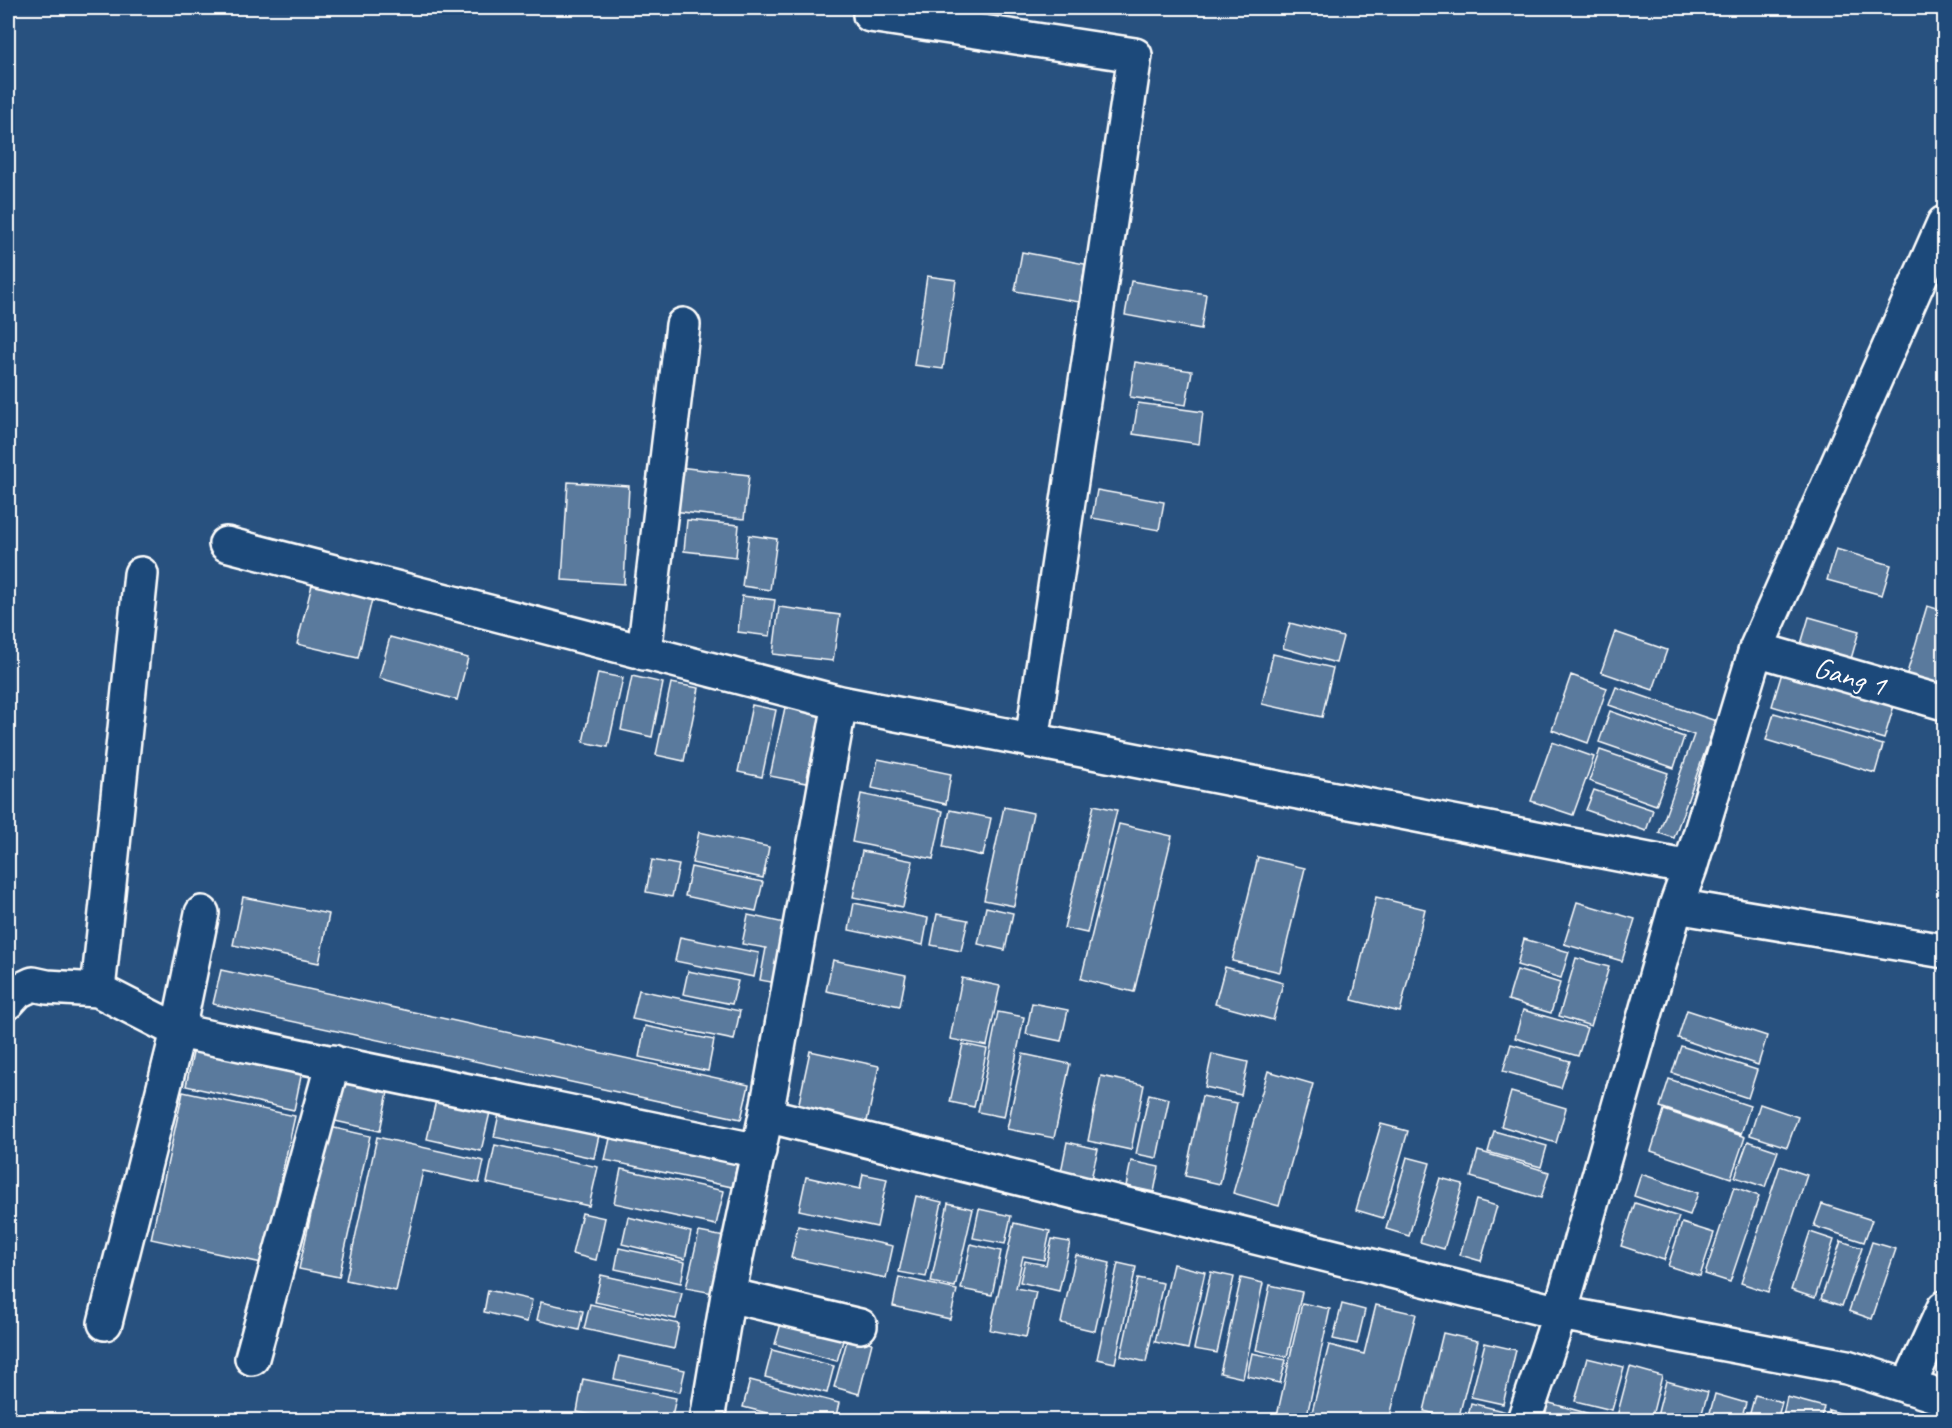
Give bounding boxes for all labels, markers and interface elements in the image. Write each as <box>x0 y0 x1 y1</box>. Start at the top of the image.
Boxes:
street label: Gang 1 <box>1810 648 1892 705</box>

